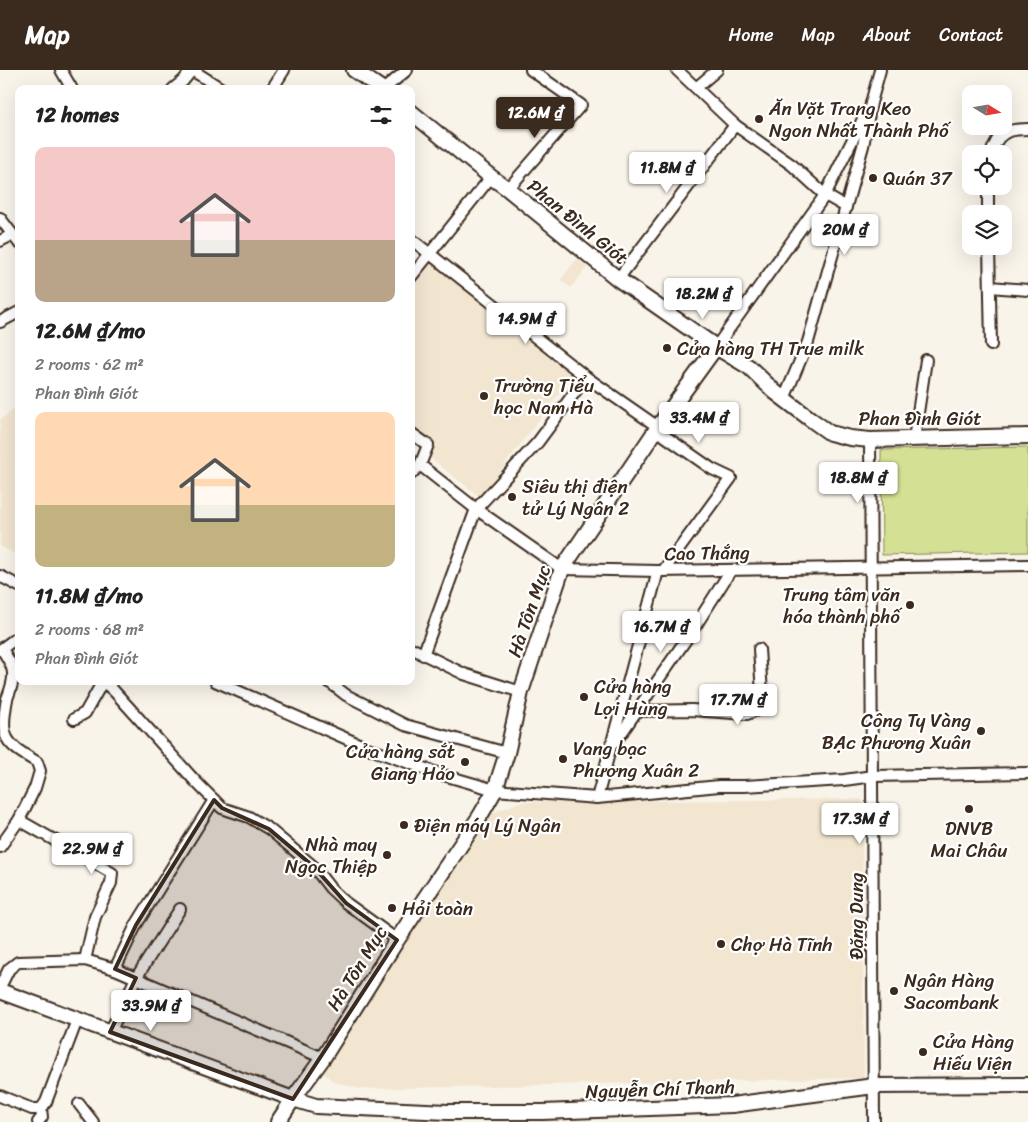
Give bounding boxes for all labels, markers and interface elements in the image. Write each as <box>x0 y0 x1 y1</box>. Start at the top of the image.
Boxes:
text: Map <box>25 14 69 56</box>
text: Home <box>729 19 774 51</box>
text: Map <box>802 19 835 51</box>
text: About <box>863 19 911 51</box>
text: Contact <box>939 19 1003 51</box>
north arrow <box>962 85 1012 135</box>
map controls <box>962 85 1012 255</box>
place label: Ăn Vặt Trang Keo Ngon Nhất Thành Phố <box>768 92 952 147</box>
text: 12 homes <box>35 96 119 134</box>
pin: 12.6M ₫ <box>489 97 581 139</box>
text: 12.6M ₫ <box>507 98 563 127</box>
icon: filters <box>367 101 395 129</box>
marker: Ăn Vặt Trang Keo Ngon Nhất Thành Phố <box>753 113 765 125</box>
button: locate <box>962 145 1012 195</box>
pin: 11.8M ₫ <box>621 152 713 194</box>
text: 11.8M ₫ <box>640 153 694 182</box>
place label: Quán 37 <box>883 162 953 195</box>
street label: Phan Đình Giót <box>520 170 636 274</box>
marker: Quán 37 <box>867 172 879 184</box>
icon: home <box>170 180 260 270</box>
button: layers <box>962 205 1012 255</box>
pin: 20M ₫ <box>810 214 880 256</box>
text: 20M ₫ <box>823 215 868 244</box>
pin: 18.2M ₫ <box>657 278 749 320</box>
text: 18.2M ₫ <box>675 279 731 308</box>
pin: 14.9M ₫ <box>480 302 572 345</box>
text: 14.9M ₫ <box>497 304 555 333</box>
text: 12.6M ₫/mo <box>35 312 145 350</box>
place label: Cửa hàng TH True milk <box>677 332 865 365</box>
marker: Cửa hàng TH True milk <box>661 342 673 354</box>
text: 2 rooms · 62 m² <box>35 350 144 379</box>
place label: Trường Tiểu học Nam Hà <box>493 369 594 424</box>
text: Phan Đình Giót <box>35 379 139 408</box>
marker: Trường Tiểu học Nam Hà <box>478 390 490 402</box>
pin: 33.4M ₫ <box>653 402 745 444</box>
street label: Phan Đình Giót <box>858 402 982 435</box>
text: 33.4M ₫ <box>670 403 728 432</box>
icon: home <box>170 445 260 535</box>
pin: 18.8M ₫ <box>812 462 904 504</box>
text: 18.8M ₫ <box>830 463 886 492</box>
place label: Siêu thị điện tử Lý Ngân 2 <box>522 470 629 525</box>
marker: Siêu thị điện tử Lý Ngân 2 <box>506 491 518 503</box>
street label: Cao Thắng <box>664 536 750 570</box>
street label: Hà Tôn Mục <box>498 560 560 662</box>
text: 11.8M ₫/mo <box>35 577 143 615</box>
place label: Trung tâm văn hóa thành phố <box>782 578 903 633</box>
marker: Trung tâm văn hóa thành phố <box>904 599 916 611</box>
pin: 16.7M ₫ <box>615 610 707 653</box>
text: 16.7M ₫ <box>633 612 689 641</box>
text: 2 rooms · 68 m² <box>35 615 144 644</box>
text: Phan Đình Giót <box>35 644 139 673</box>
place label: Cửa hàng Lợi Hùng <box>594 670 672 725</box>
pin: 17.7M ₫ <box>692 684 784 726</box>
text: 17.7M ₫ <box>710 685 766 714</box>
marker: Cửa hàng Lợi Hùng <box>578 691 590 703</box>
place label: Công Ty Vàng BẠc Phương Xuân <box>822 704 971 759</box>
marker: Công Ty Vàng BẠc Phương Xuân <box>975 725 987 737</box>
place label: Vang bạc Phương Xuân 2 <box>573 732 699 787</box>
place label: Cửa hàng sắt Giang Hảo <box>346 735 455 790</box>
marker: Vang bạc Phương Xuân 2 <box>557 753 569 765</box>
marker: Cửa hàng sắt Giang Hảo <box>459 756 471 768</box>
pin: 17.3M ₫ <box>814 802 906 845</box>
marker: DNVB Mai Châu <box>963 803 975 815</box>
text: 17.3M ₫ <box>832 804 888 833</box>
place label: Điện máy Lý Ngân <box>414 809 561 842</box>
place label: DNVB Mai Châu <box>931 812 1007 867</box>
marker: Điện máy Lý Ngân <box>398 819 410 831</box>
place label: Nhà may Ngọc Thiệp <box>285 828 377 883</box>
pin: 22.9M ₫ <box>46 832 138 875</box>
text: 22.9M ₫ <box>63 834 121 863</box>
marker: Nhà may Ngọc Thiệp <box>381 849 393 861</box>
street label: Đặng Dung <box>840 872 873 960</box>
place label: Hải toàn <box>402 892 473 925</box>
marker: Hải toàn <box>386 902 398 914</box>
street label: Hà Tôn Mục <box>318 918 396 1018</box>
place label: Chợ Hà Tĩnh <box>731 928 832 961</box>
marker: Chợ Hà Tĩnh <box>715 938 727 950</box>
place label: Ngân Hàng Sacombank <box>904 964 999 1019</box>
marker: Ngân Hàng Sacombank <box>888 985 900 997</box>
pin: 33.9M ₫ <box>105 990 197 1032</box>
text: 33.9M ₫ <box>122 991 180 1020</box>
place label: Cửa Hàng Hiếu Viện <box>933 1025 1014 1080</box>
marker: Cửa Hàng Hiếu Viện <box>917 1046 929 1058</box>
street label: Nguyễn Chí Thanh <box>585 1070 735 1108</box>

